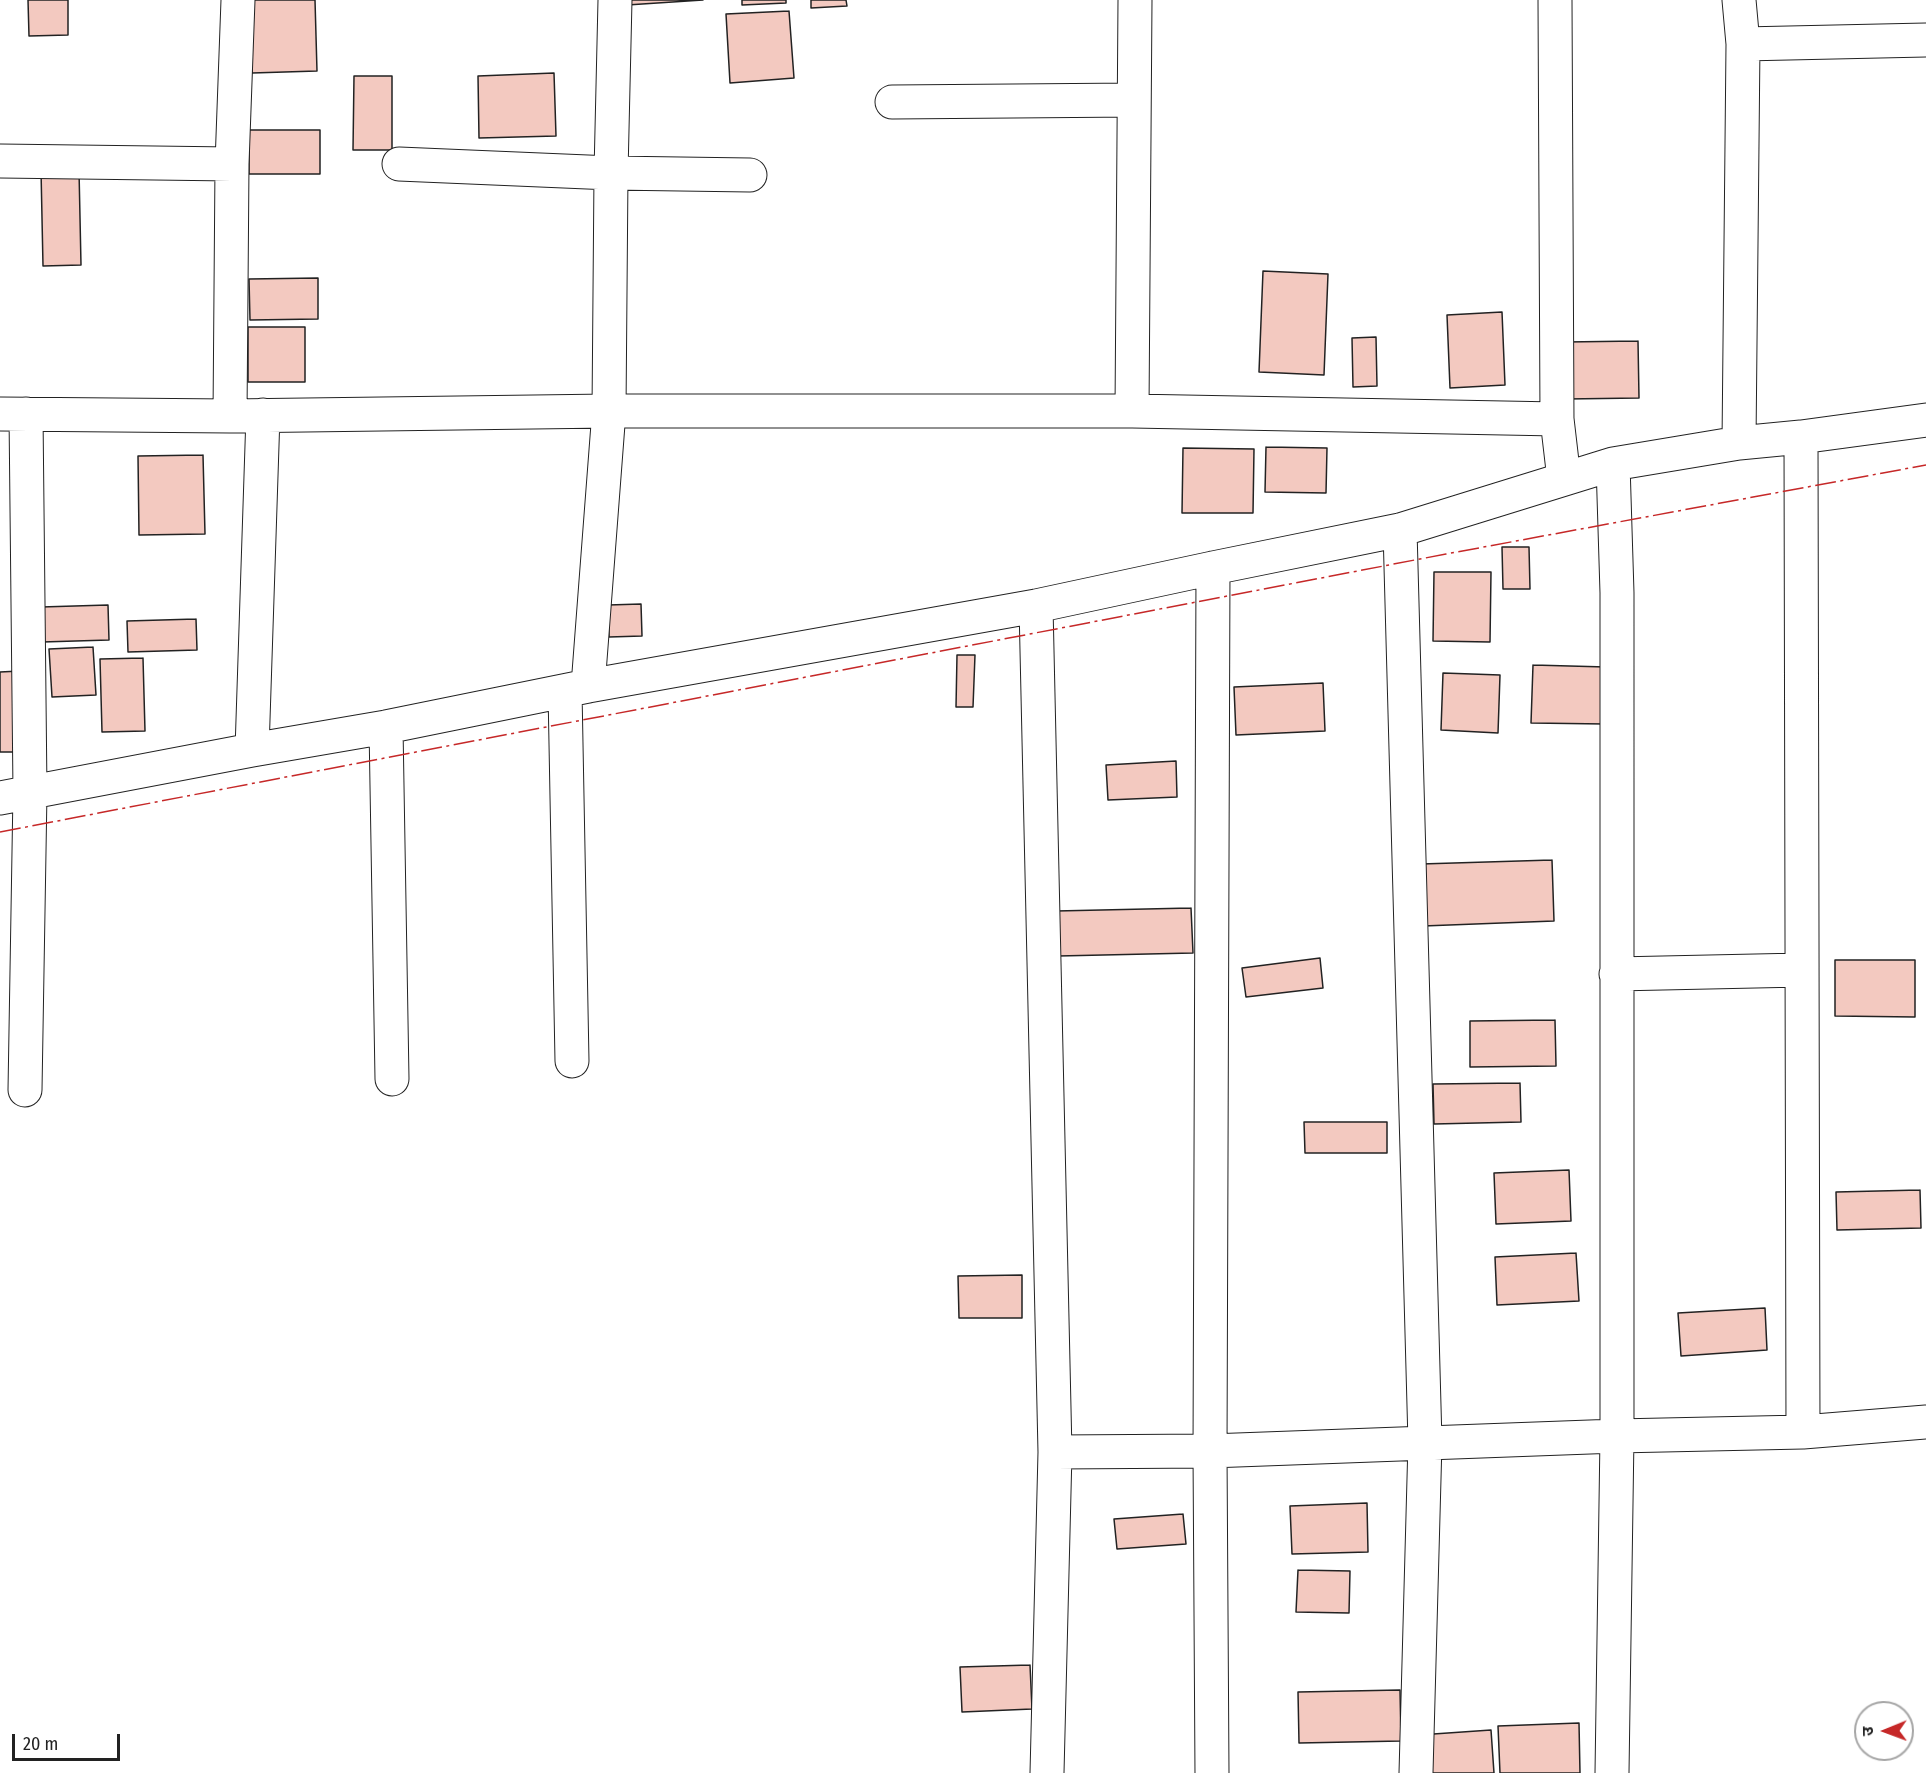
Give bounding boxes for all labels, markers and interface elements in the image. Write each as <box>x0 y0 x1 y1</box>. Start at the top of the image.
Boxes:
north arrow <box>1854 1701 1914 1761</box>
scale bar <box>15 1722 123 1760</box>
text: उ <box>1858 1726 1877 1736</box>
text: 20 m <box>23 1733 58 1755</box>

